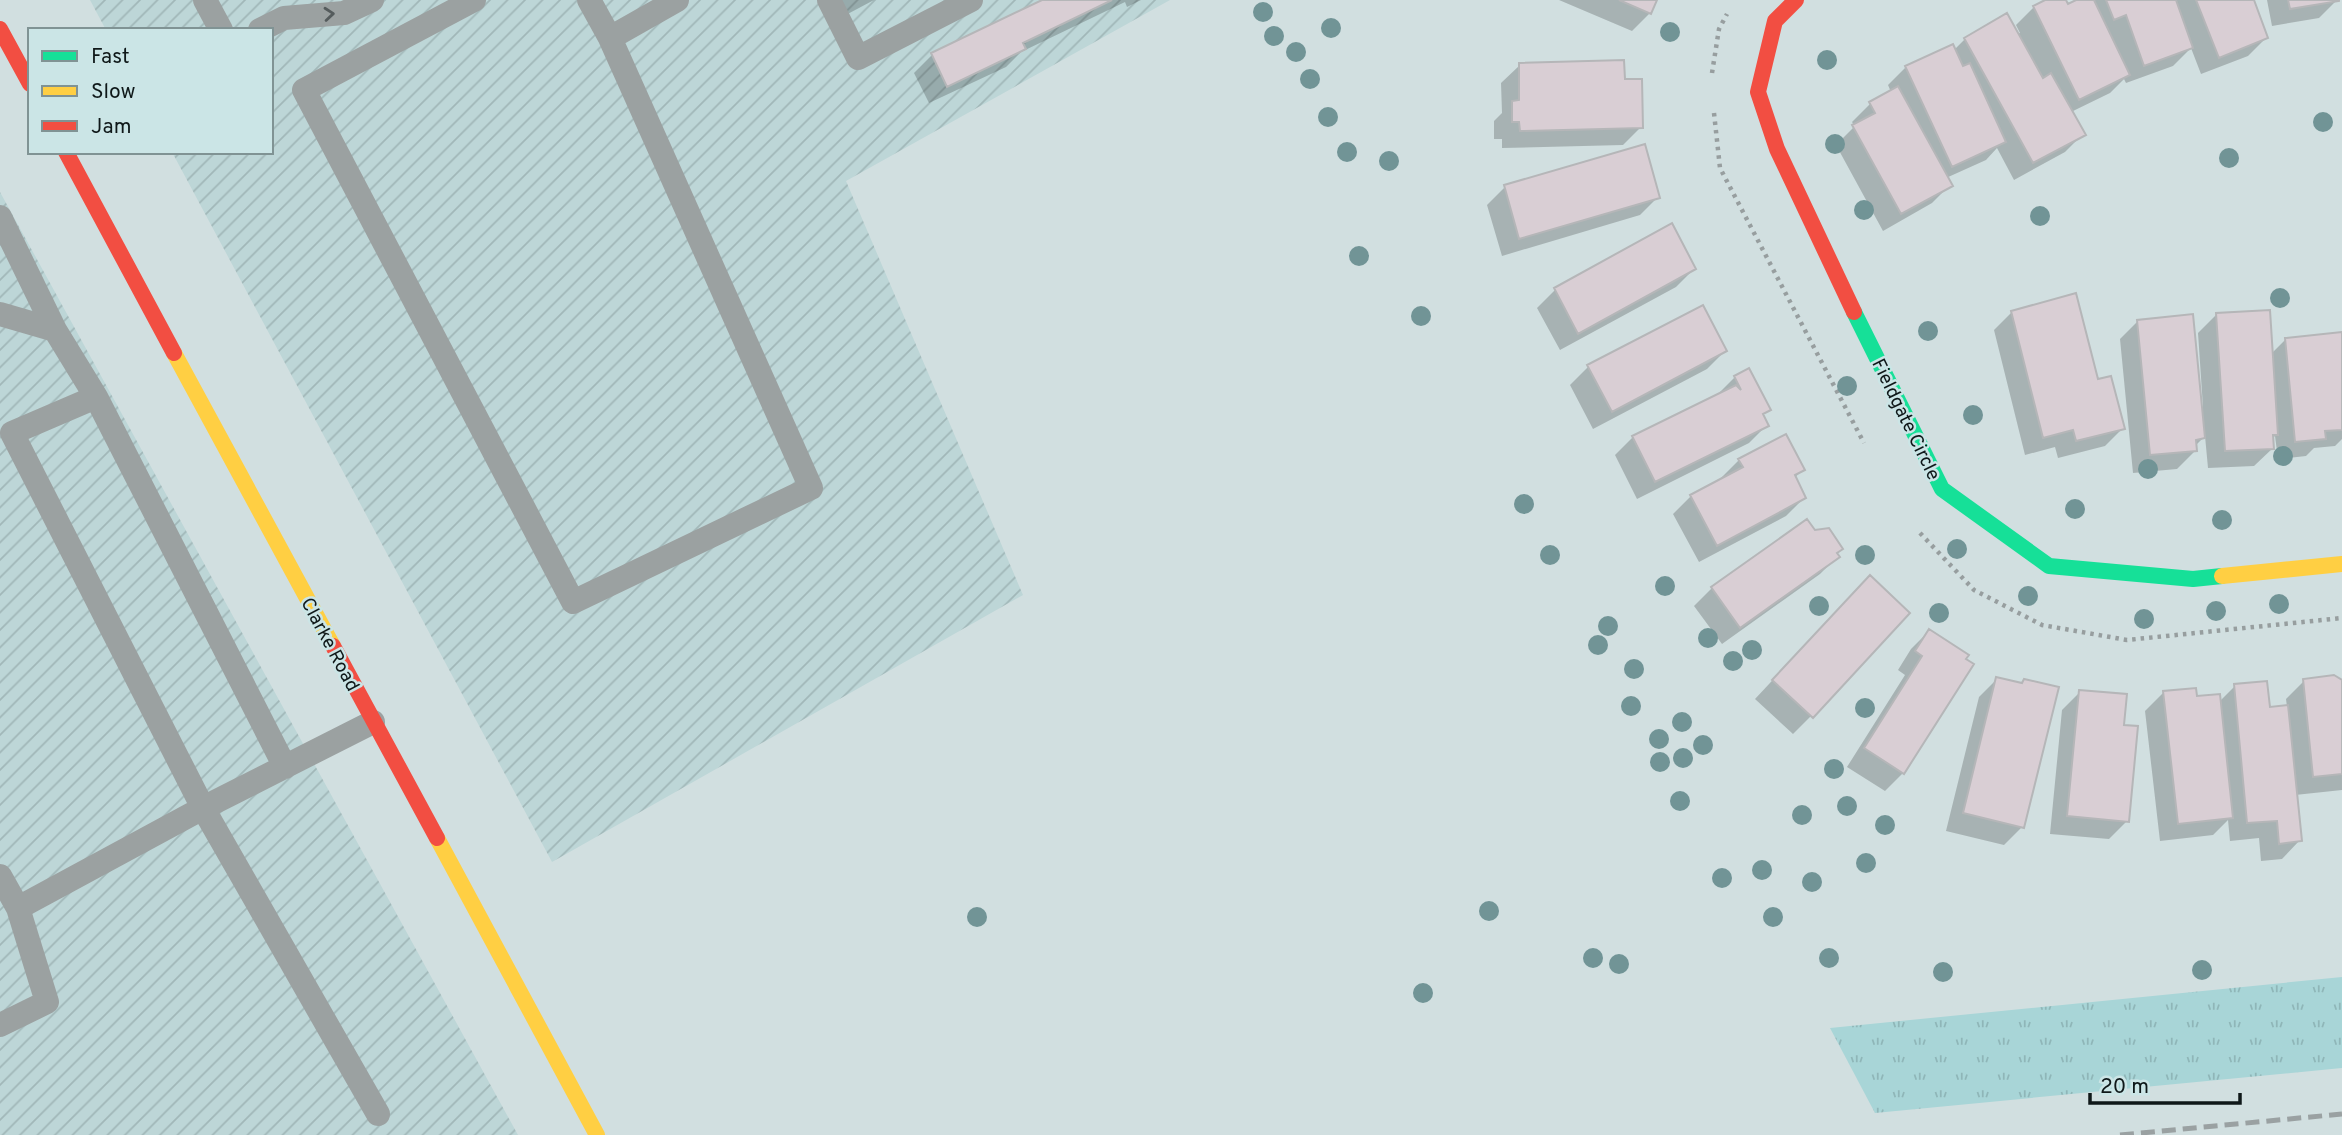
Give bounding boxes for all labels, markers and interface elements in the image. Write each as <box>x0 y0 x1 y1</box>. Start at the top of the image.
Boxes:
one-way arrow <box>324 7 335 22</box>
legend <box>28 28 273 154</box>
text: Fast <box>91 44 130 71</box>
text: Slow <box>91 79 136 106</box>
text: Jam <box>91 114 132 141</box>
street label: Fieldgate Circle <box>1865 355 1945 485</box>
street label: Clarke Road <box>294 594 364 696</box>
scale bar <box>2090 1062 2240 1106</box>
text: 20 m <box>2100 1074 2149 1101</box>

